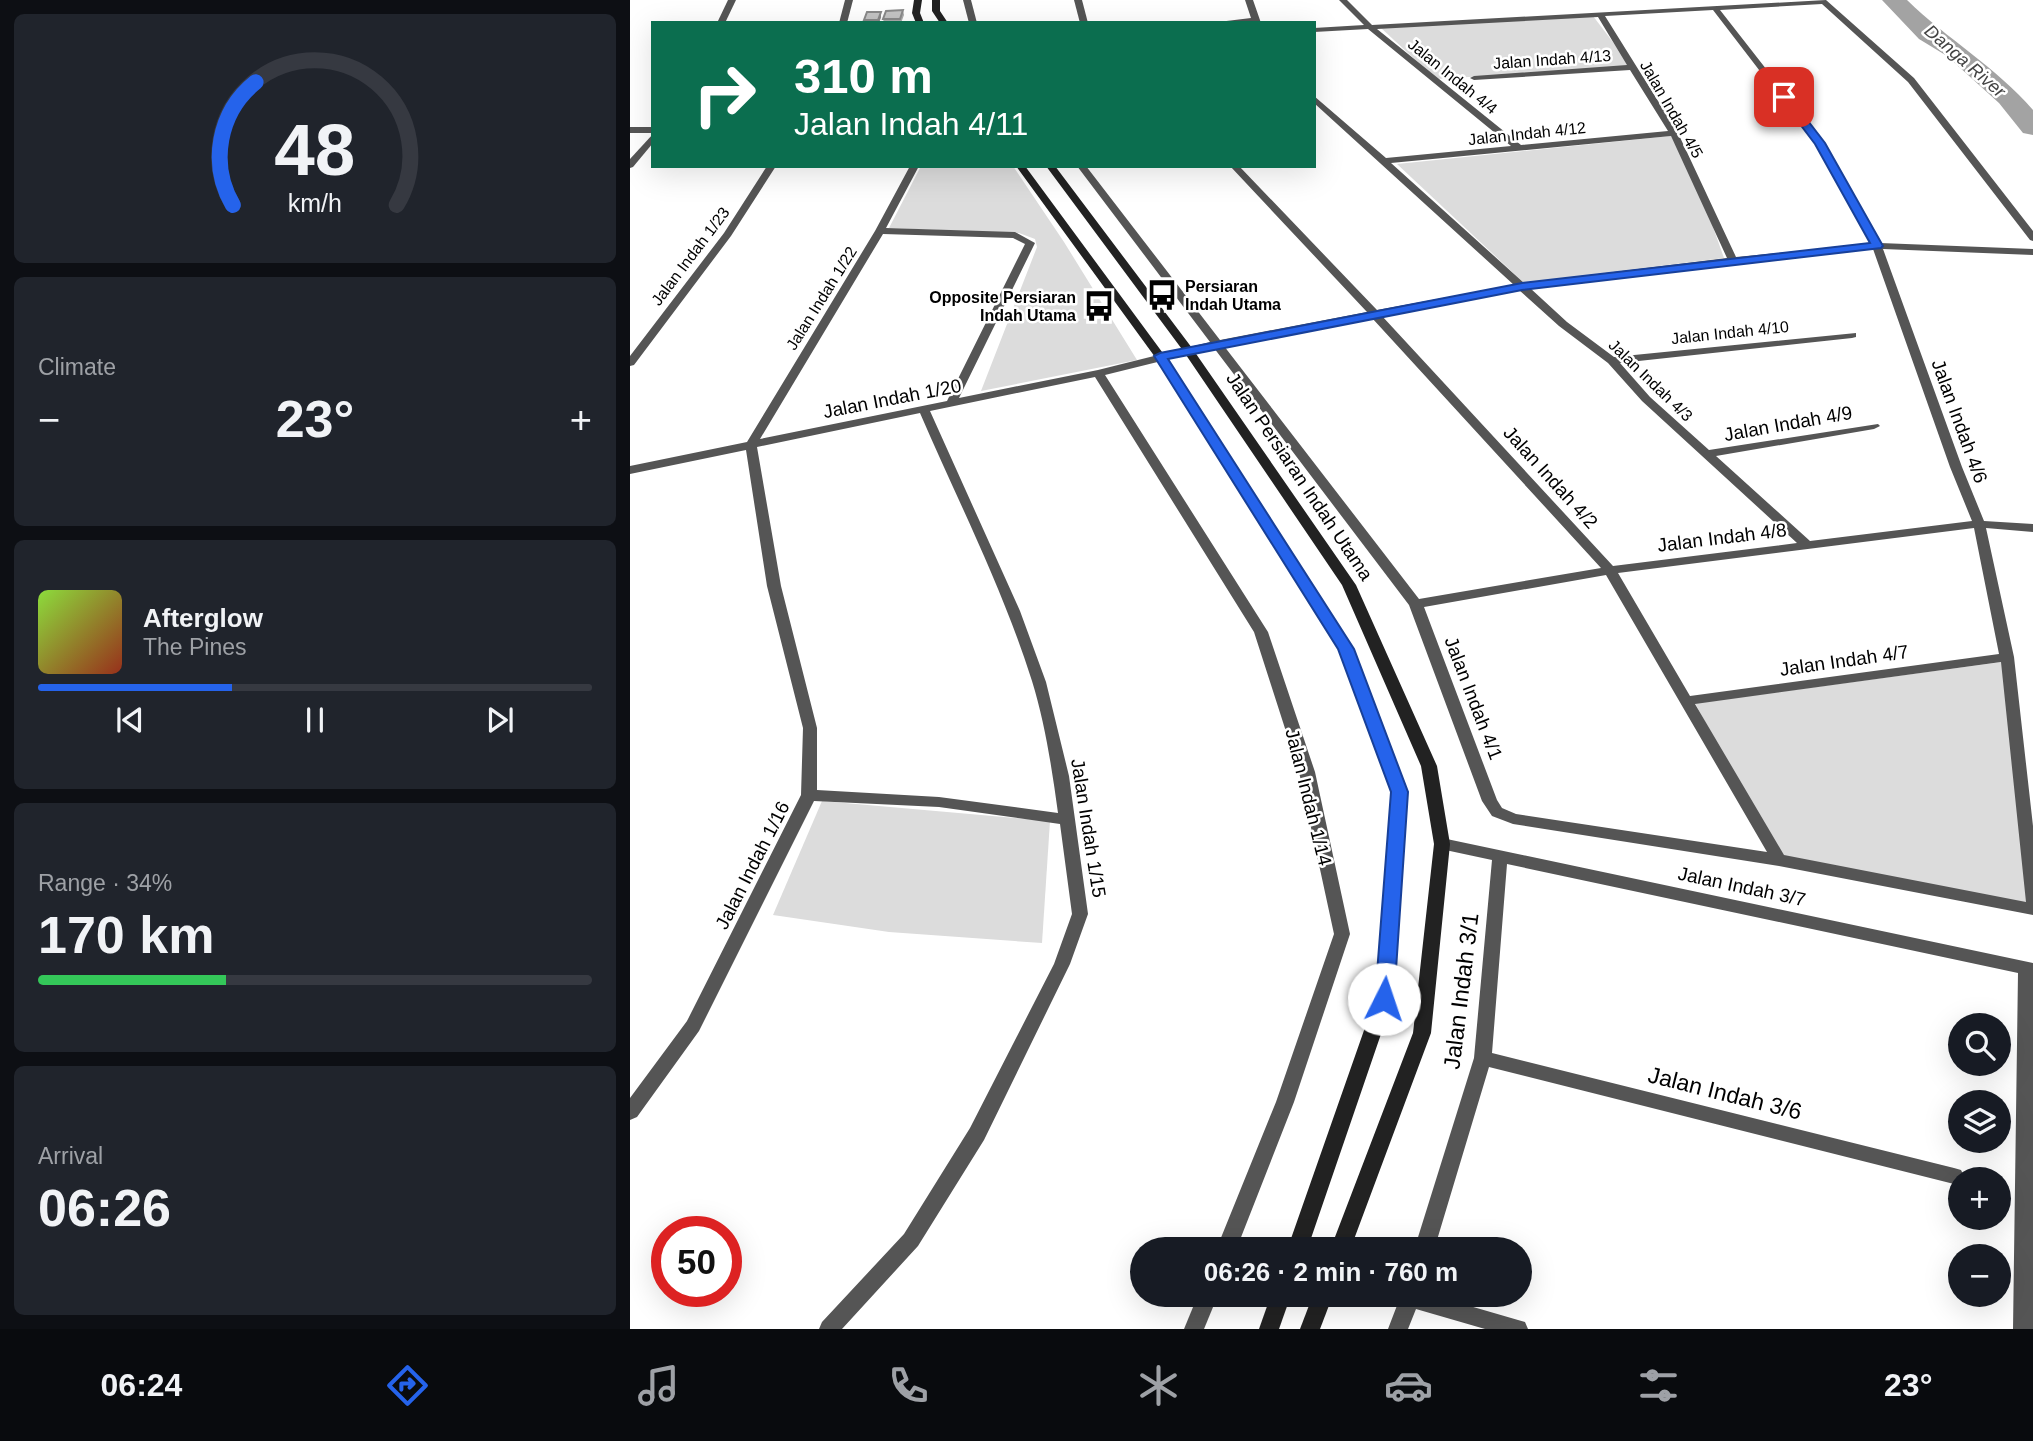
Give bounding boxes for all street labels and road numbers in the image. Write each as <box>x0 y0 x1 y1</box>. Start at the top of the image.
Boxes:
street label: Jalan Indah 4/4 <box>1405 35 1501 117</box>
street label: Jalan Indah 4/13 <box>1492 47 1612 72</box>
street label: Jalan Indah 4/5 <box>1637 58 1706 161</box>
street label: Jalan Indah 4/12 <box>1467 119 1587 148</box>
street label: Jalan Indah 1/23 <box>648 204 733 309</box>
street label: Jalan Indah 1/22 <box>783 244 860 353</box>
street label: Jalan Indah 4/10 <box>1670 318 1790 347</box>
street label: Jalan Indah 4/3 <box>1605 336 1696 425</box>
street label: Jalan Indah 4/6 <box>1927 357 1992 486</box>
street label: Jalan Persiaran Indah Utama <box>1222 368 1377 585</box>
street label: Jalan Indah 1/20 <box>821 375 963 422</box>
street label: Jalan Indah 4/9 <box>1722 402 1854 445</box>
street label: Jalan Indah 4/2 <box>1499 422 1602 533</box>
street label: Jalan Indah 4/8 <box>1656 519 1788 556</box>
street label: Jalan Indah 4/1 <box>1440 634 1507 763</box>
street label: Jalan Indah 4/7 <box>1778 641 1910 680</box>
street label: Jalan Indah 1/14 <box>1281 726 1336 868</box>
street label: Jalan Indah 1/15 <box>1067 757 1110 899</box>
street label: Jalan Indah 1/16 <box>711 798 794 933</box>
street label: Jalan Indah 3/7 <box>1676 863 1808 910</box>
street label: Jalan Indah 3/1 <box>1439 911 1483 1071</box>
street label: Jalan Indah 3/6 <box>1646 1061 1804 1125</box>

